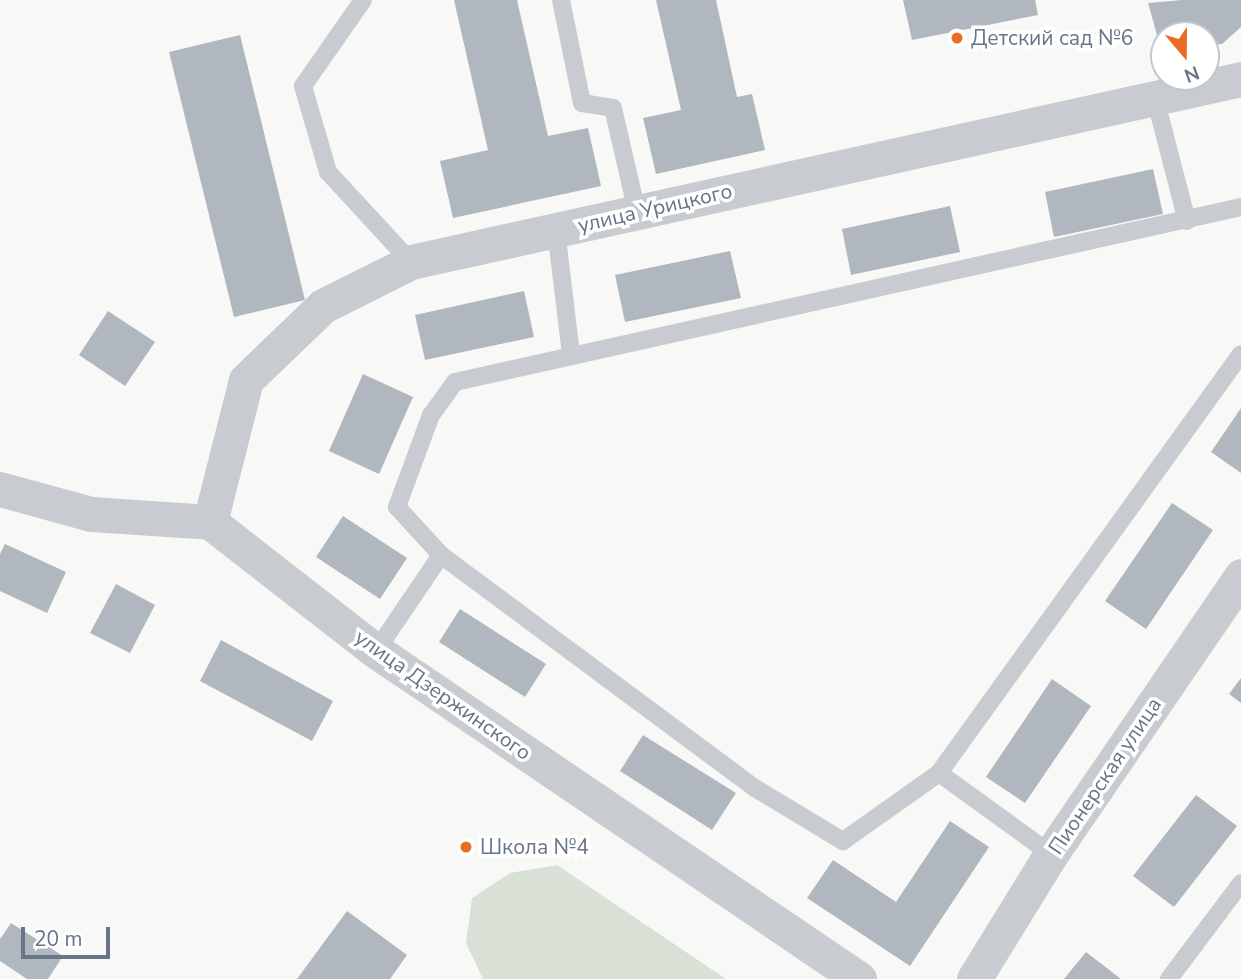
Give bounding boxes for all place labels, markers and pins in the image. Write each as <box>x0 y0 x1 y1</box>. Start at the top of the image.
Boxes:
place label: Детский сад №6 <box>971 25 1133 51</box>
marker: Детский сад №6 <box>949 30 965 46</box>
place label: Школа №4 <box>480 834 589 860</box>
marker: Школа №4 <box>458 839 474 855</box>

